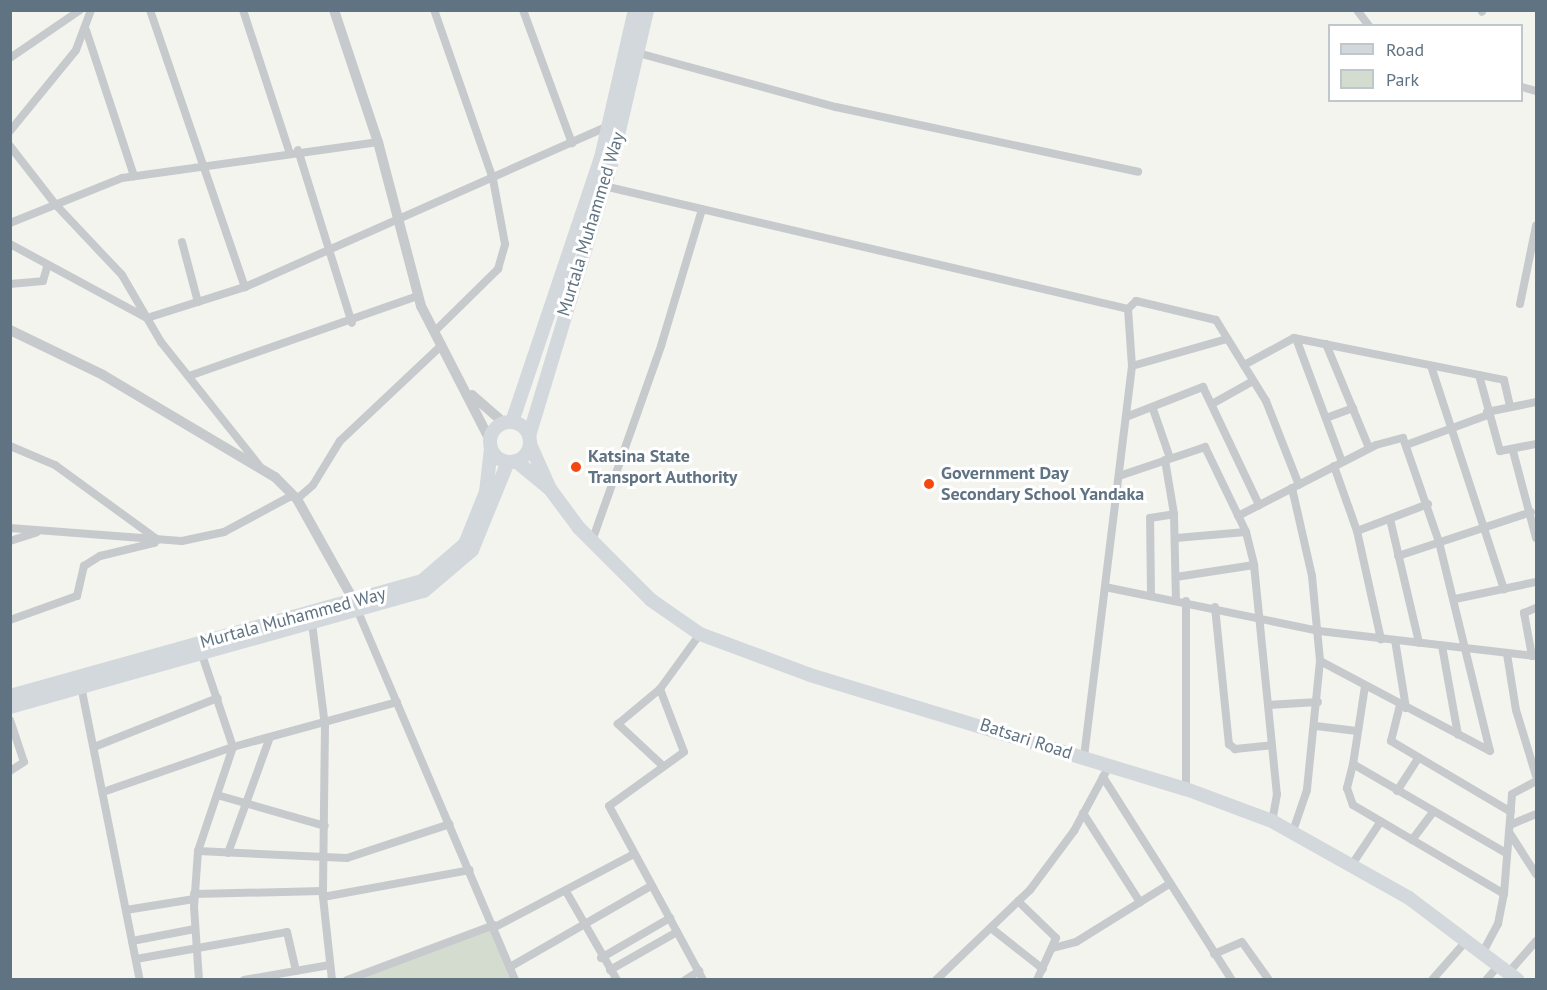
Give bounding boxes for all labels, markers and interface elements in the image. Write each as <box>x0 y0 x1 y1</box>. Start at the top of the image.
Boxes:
legend <box>1328 24 1523 102</box>
text: Road <box>1386 38 1424 61</box>
text: Park <box>1386 68 1419 91</box>
street label: Murtala Muhammed Way <box>553 129 629 319</box>
place label: Katsina State Transport Authority <box>588 446 738 488</box>
marker: Katsina State Transport Authority <box>569 460 583 474</box>
place label: Government Day Secondary School Yandaka <box>941 463 1145 506</box>
marker: Government Day Secondary School Yandaka <box>922 477 936 491</box>
street label: Murtala Muhammed Way <box>198 583 388 653</box>
street label: Batsari Road <box>977 714 1075 764</box>

